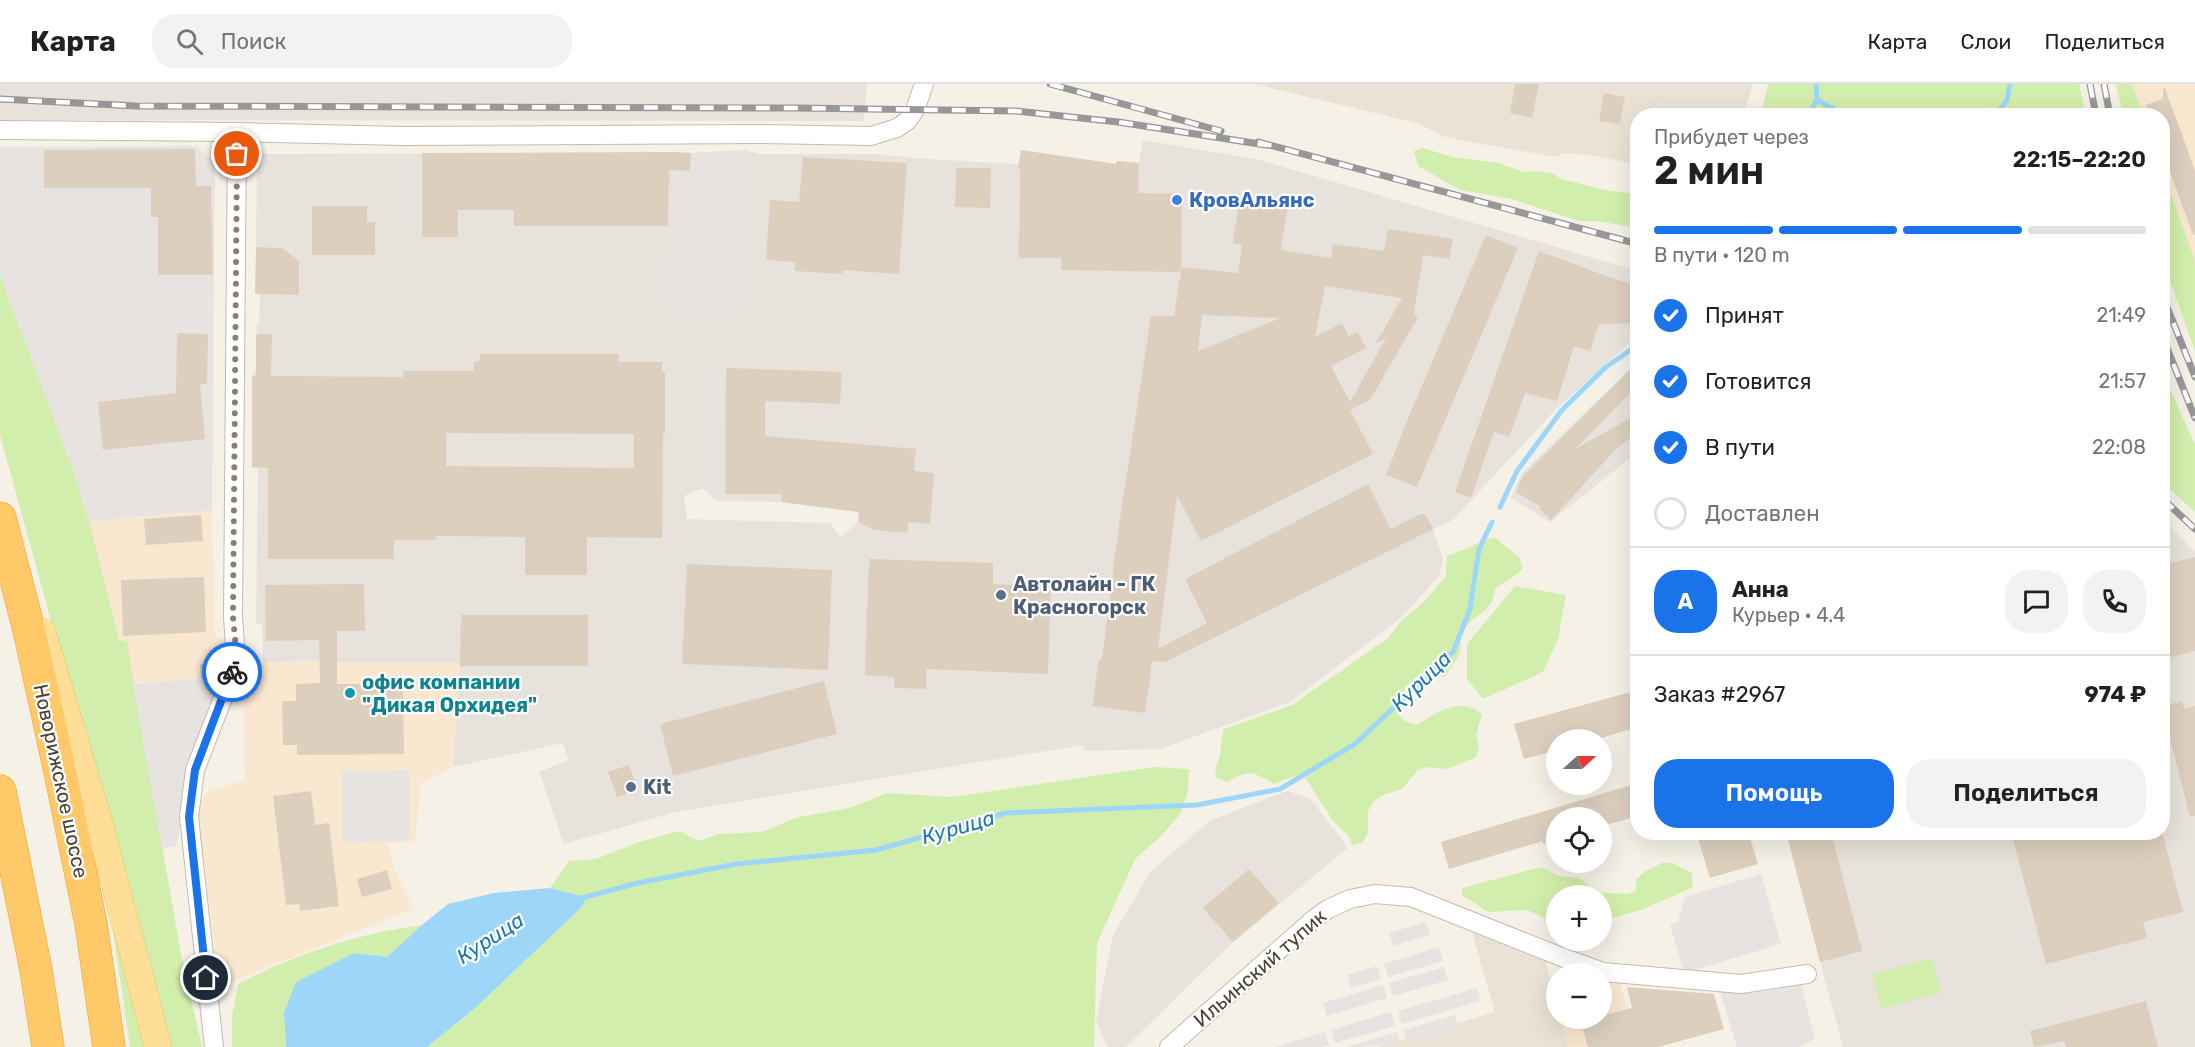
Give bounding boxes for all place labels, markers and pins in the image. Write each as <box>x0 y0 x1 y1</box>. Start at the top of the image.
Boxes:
pin <box>211 128 262 179</box>
place label: КровАльянс <box>1189 188 1315 212</box>
marker: КровАльянс <box>1170 193 1184 207</box>
place label: Автолайн - ГК Красногорск <box>1013 572 1156 619</box>
marker: Автолайн - ГК Красногорск <box>994 588 1008 602</box>
place label: офис компании "Дикая Орхидея" <box>362 670 537 717</box>
marker: офис компании "Дикая Орхидея" <box>343 686 357 700</box>
place label: Kit <box>643 775 671 799</box>
marker: Kit <box>624 780 638 794</box>
pin <box>180 952 231 1003</box>

